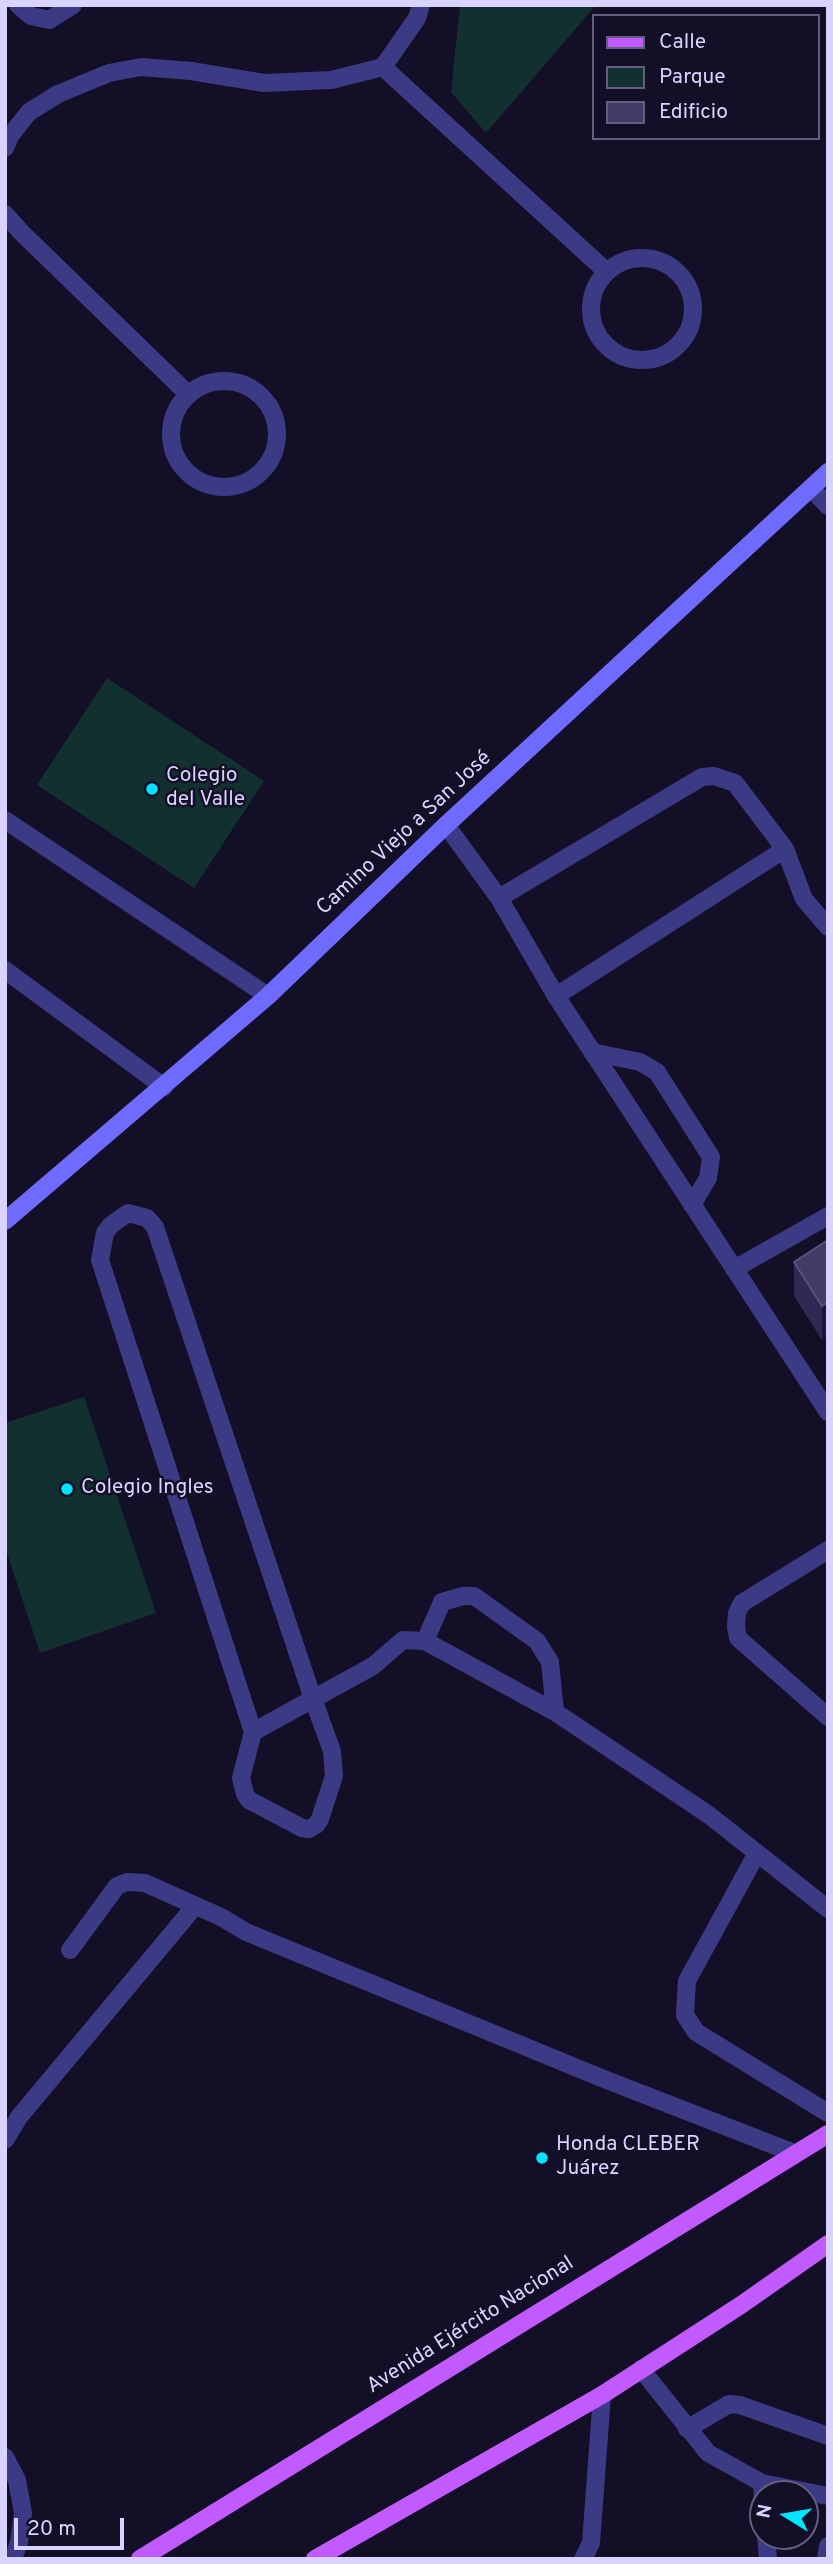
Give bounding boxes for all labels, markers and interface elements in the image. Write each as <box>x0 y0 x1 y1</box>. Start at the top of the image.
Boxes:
legend <box>592 14 819 140</box>
text: Calle <box>659 29 706 56</box>
text: Parque <box>659 64 726 91</box>
text: Edificio <box>659 99 728 126</box>
street label: Camino Viejo a San José <box>312 746 498 922</box>
place label: Colegio del Valle <box>166 764 245 814</box>
marker: Colegio del Valle <box>144 781 160 797</box>
place label: Colegio Ingles <box>81 1476 214 1502</box>
marker: Colegio Ingles <box>59 1481 75 1497</box>
place label: Honda CLEBER Juárez <box>556 2133 700 2183</box>
marker: Honda CLEBER Juárez <box>534 2150 550 2166</box>
street label: Avenida Ejército Nacional <box>363 2252 579 2400</box>
north arrow <box>749 2480 819 2550</box>
text: N <box>752 2502 778 2520</box>
scale bar <box>18 2504 128 2548</box>
text: 20 m <box>27 2516 76 2543</box>

